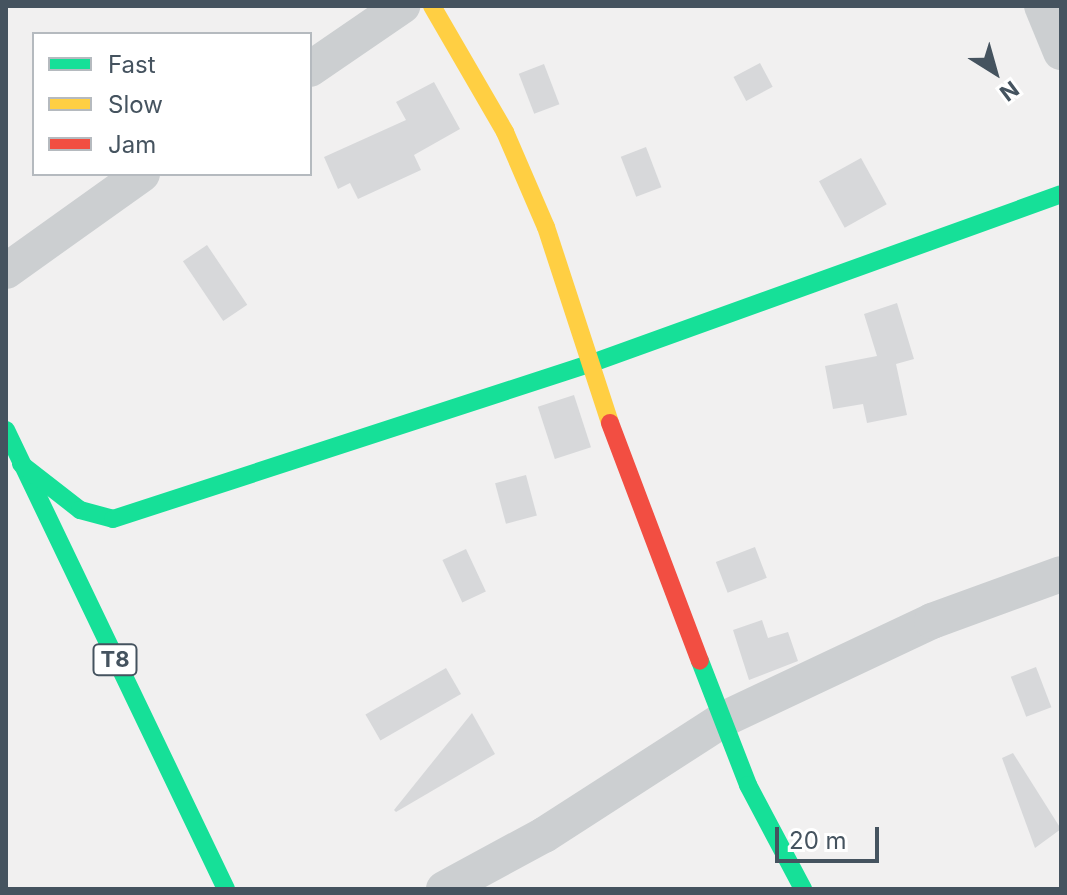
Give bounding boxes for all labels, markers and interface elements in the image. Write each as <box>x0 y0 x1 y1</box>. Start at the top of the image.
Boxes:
legend <box>32 32 312 176</box>
north arrow <box>955 32 1035 112</box>
text: Fast <box>108 50 156 79</box>
text: N <box>995 76 1024 107</box>
text: Slow <box>108 90 163 119</box>
text: Jam <box>108 130 156 159</box>
road number: T8 <box>91 642 139 678</box>
scale bar <box>779 811 883 861</box>
text: 20 m <box>789 826 847 855</box>

